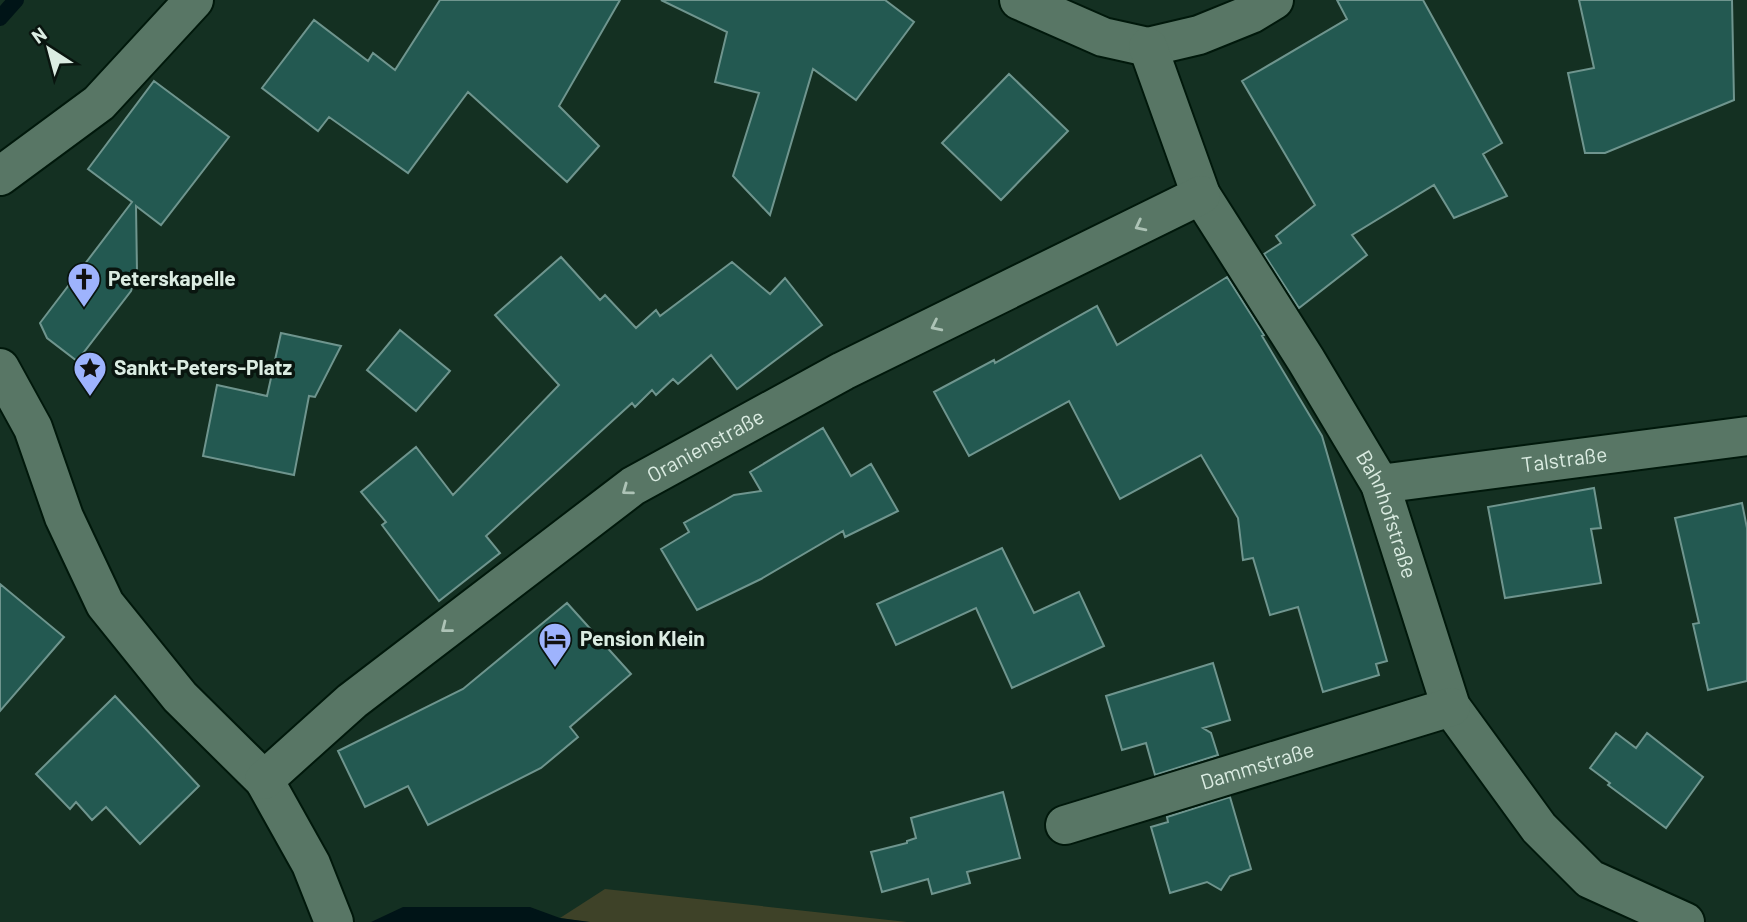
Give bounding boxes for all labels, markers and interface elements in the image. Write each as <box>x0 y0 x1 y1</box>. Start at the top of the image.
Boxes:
north arrow <box>14 14 84 84</box>
text: N <box>27 22 51 48</box>
one-way arrow <box>1135 217 1147 231</box>
church icon: Peterskapelle <box>65 260 103 309</box>
place label: Peterskapelle <box>108 265 236 290</box>
one-way arrow <box>931 318 943 332</box>
place icon: Sankt-Peters-Platz <box>71 349 109 398</box>
place label: Sankt-Peters-Platz <box>114 354 292 379</box>
street label: Oranienstraße <box>642 403 768 487</box>
street label: Talstraße <box>1520 440 1609 476</box>
street label: Bahnhofstraße <box>1352 445 1423 581</box>
one-way arrow <box>622 482 635 495</box>
one-way arrow <box>441 620 454 633</box>
hotel icon: Pension Klein <box>536 620 574 669</box>
place label: Pension Klein <box>580 625 705 650</box>
street label: Dammstraße <box>1197 736 1317 794</box>

